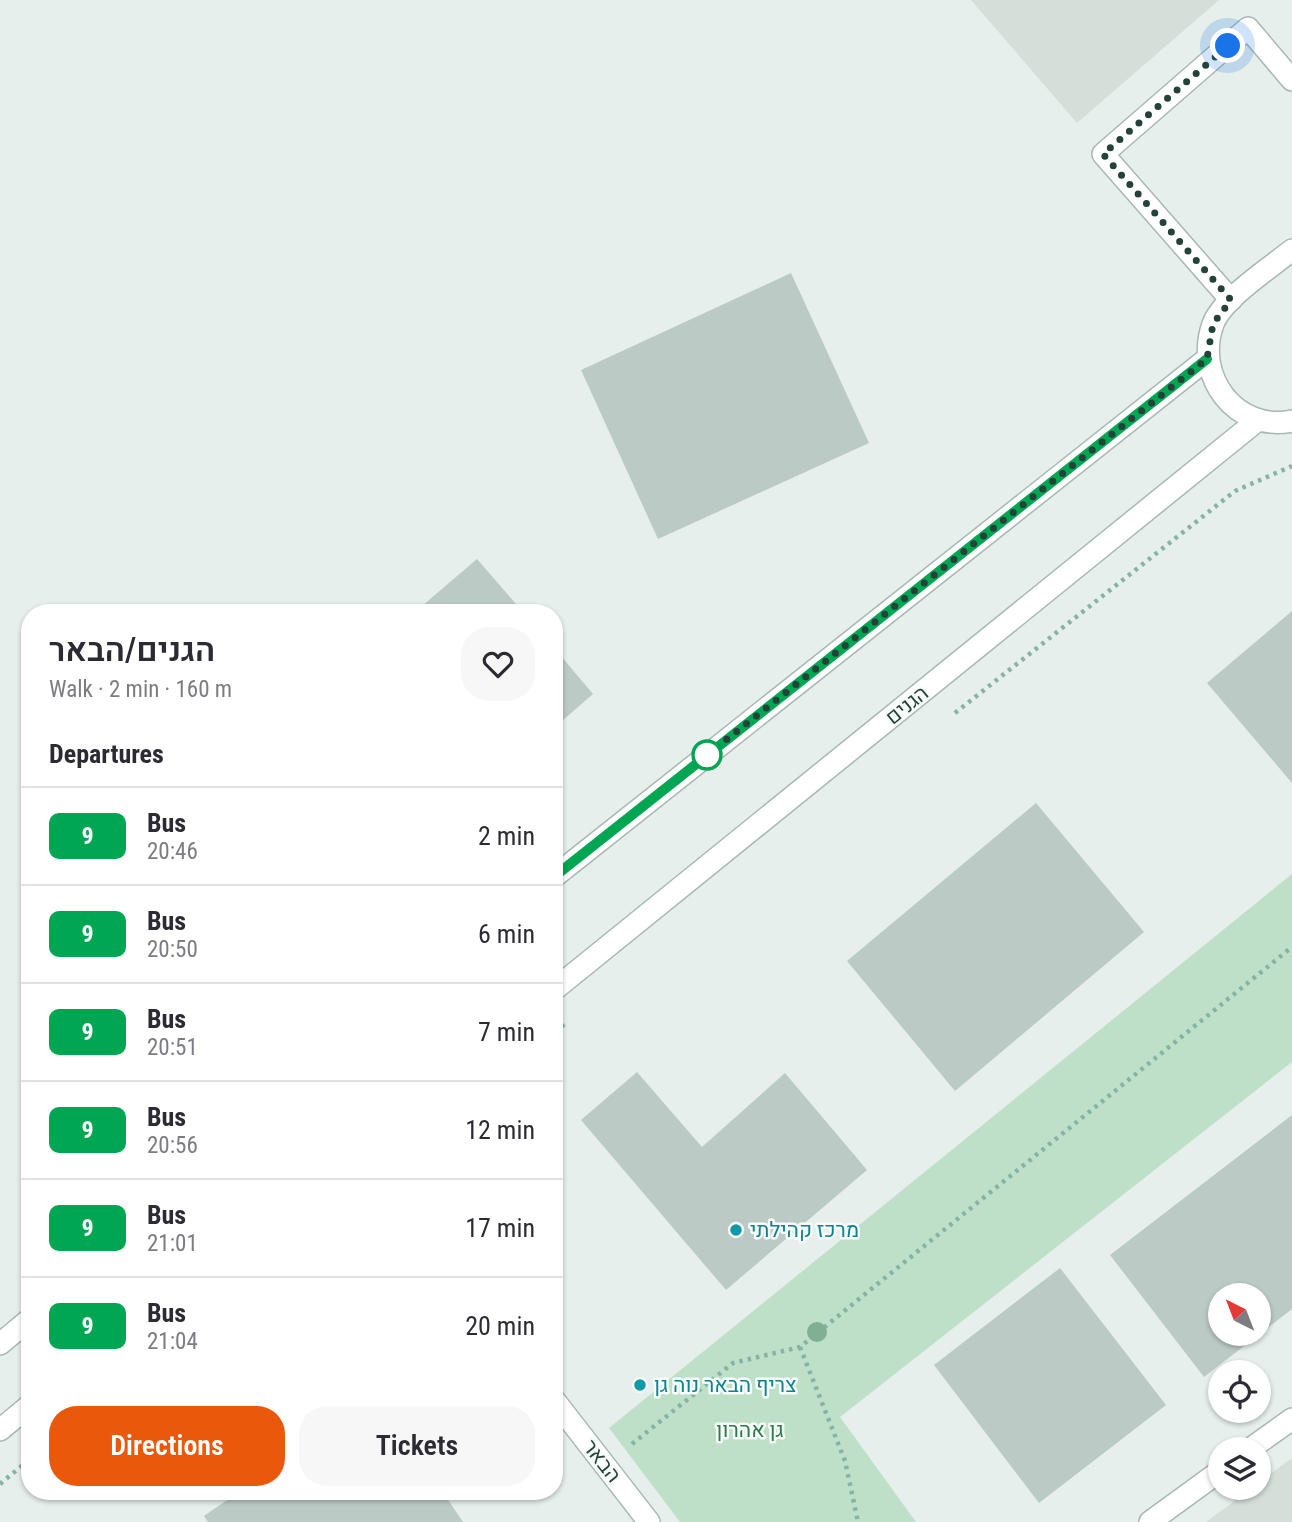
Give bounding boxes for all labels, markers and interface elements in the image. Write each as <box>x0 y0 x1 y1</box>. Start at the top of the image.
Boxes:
your location <box>1210 28 1245 63</box>
button: heart <box>461 627 535 701</box>
text: הגנים/הבאר <box>49 630 215 669</box>
text: Walk · 2 min · 160 m <box>49 676 232 703</box>
street label: הגנים <box>881 681 933 729</box>
text: Departures <box>49 739 164 769</box>
unlabelled marker <box>692 740 722 770</box>
text: Bus <box>147 808 186 838</box>
text: 2 min <box>478 821 535 851</box>
text: 9 <box>81 822 94 850</box>
text: 20:46 <box>147 838 198 865</box>
text: Bus <box>147 906 186 936</box>
text: 6 min <box>478 919 535 949</box>
text: 9 <box>81 920 94 948</box>
text: 20:50 <box>147 936 198 963</box>
text: Bus <box>147 1004 186 1034</box>
text: 7 min <box>478 1017 535 1047</box>
text: 9 <box>81 1018 94 1046</box>
text: 20:51 <box>147 1034 198 1061</box>
text: Bus <box>147 1102 186 1132</box>
text: 12 min <box>465 1115 535 1145</box>
text: 9 <box>81 1116 94 1144</box>
text: 20:56 <box>147 1132 198 1159</box>
text: Bus <box>147 1200 186 1230</box>
text: 17 min <box>465 1213 535 1243</box>
text: 9 <box>81 1214 94 1242</box>
place label: מרכז קהילתי <box>750 1218 859 1242</box>
marker: מרכז קהילתי <box>728 1222 744 1238</box>
text: 21:01 <box>147 1230 198 1257</box>
north arrow <box>1208 1283 1270 1346</box>
map controls <box>1208 1283 1271 1500</box>
text: Bus <box>147 1298 186 1328</box>
text: 20 min <box>465 1311 535 1341</box>
text: 9 <box>81 1312 94 1340</box>
text: 21:04 <box>147 1328 198 1355</box>
button: locate <box>1208 1360 1271 1423</box>
place label: צריף הבאר נוה גן <box>654 1373 797 1397</box>
marker: צריף הבאר נוה גן <box>632 1377 648 1393</box>
button: Directions <box>49 1406 285 1486</box>
button: Tickets <box>299 1406 535 1486</box>
park label: גן אהרון <box>716 1418 784 1442</box>
street label: הבאר <box>578 1435 626 1487</box>
button: layers <box>1208 1437 1271 1500</box>

